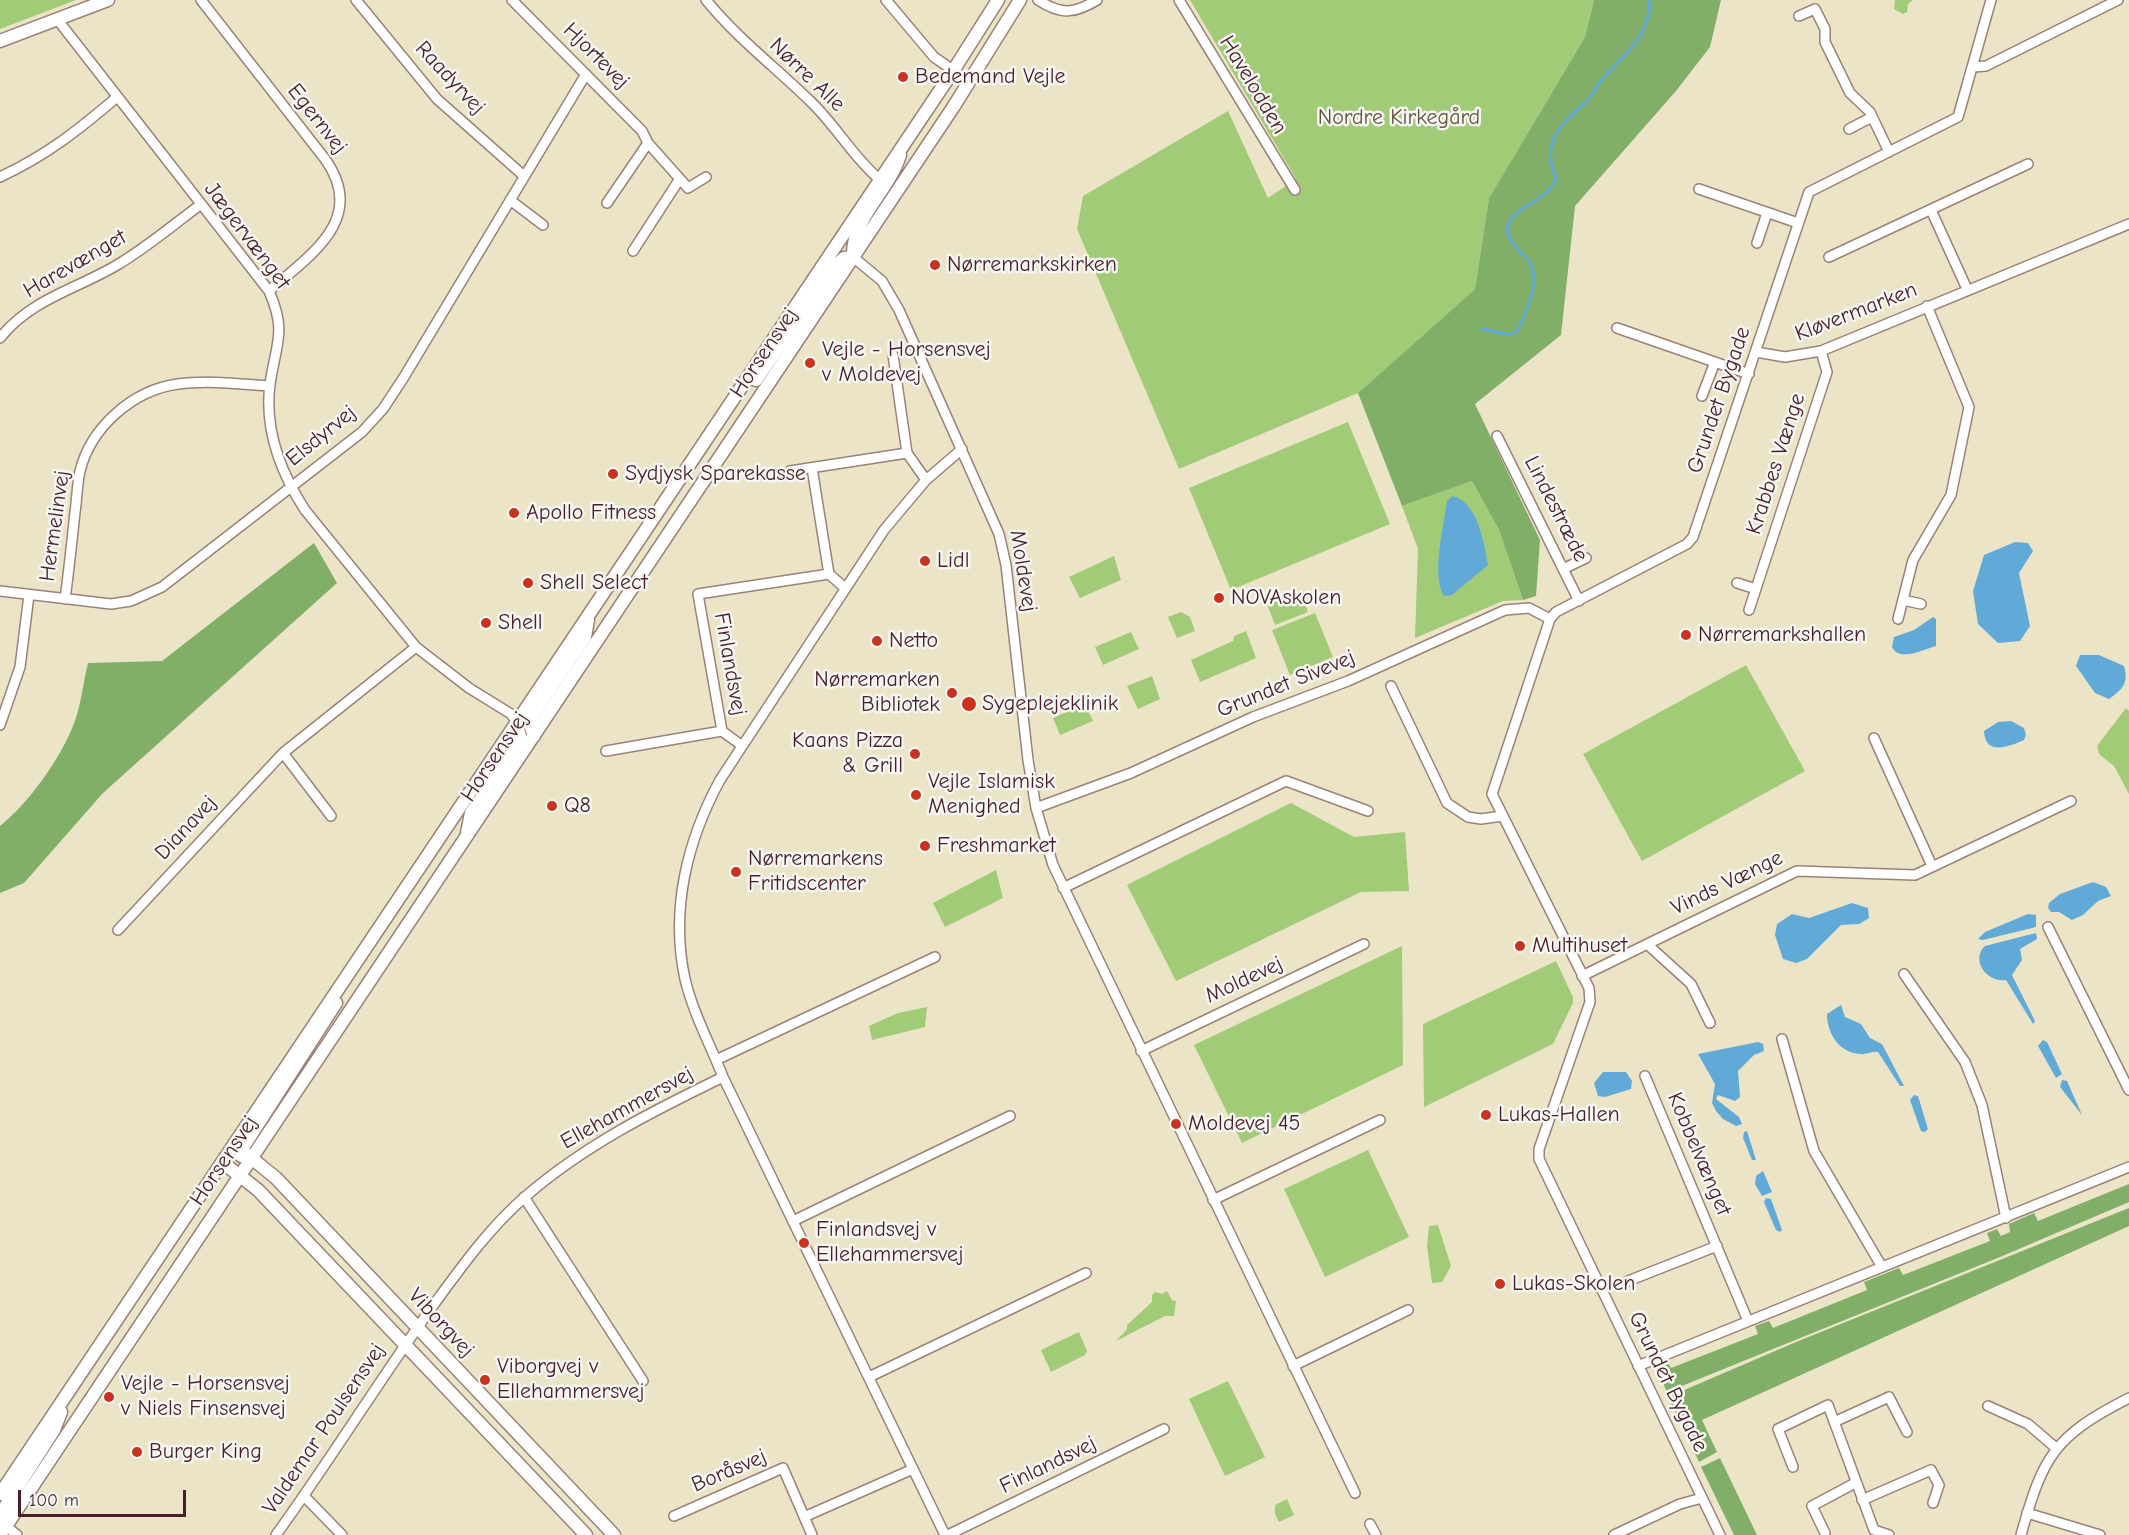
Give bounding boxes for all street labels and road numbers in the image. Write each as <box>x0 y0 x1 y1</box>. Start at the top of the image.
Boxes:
street label: Hjortevej <box>557 17 635 95</box>
street label: Havelodden <box>1213 31 1293 139</box>
street label: Nørre Alle <box>764 33 850 117</box>
street label: Raadyrvej <box>409 36 491 120</box>
street label: Egernvej <box>281 79 353 159</box>
street label: Jægervænget <box>198 177 296 295</box>
street label: Harevænget <box>19 224 131 304</box>
street label: Kløvermarken <box>1791 277 1921 347</box>
street label: Horsensvej <box>724 303 804 403</box>
street label: Grundet Bygade <box>1682 323 1756 477</box>
street label: Krabbes Vænge <box>1741 390 1811 538</box>
street label: Elsdyrvej <box>281 400 361 472</box>
street label: Lindestræde <box>1518 452 1594 566</box>
street label: Hermelinvej <box>34 469 76 583</box>
street label: Moldevej <box>1004 528 1042 614</box>
street label: Finlandsvej <box>708 611 752 717</box>
street label: Grundet Sivevej <box>1213 644 1359 724</box>
street label: Horsensvej <box>455 707 535 807</box>
street label: Dianavej <box>150 790 222 866</box>
street label: Vinds Vænge <box>1667 845 1787 921</box>
street label: Moldevej <box>1201 951 1287 1009</box>
street label: Ellehammersvej <box>556 1061 698 1155</box>
street label: Kobbelvænget <box>1661 1088 1737 1220</box>
street label: Horsensvej <box>184 1111 264 1211</box>
street label: Viborgvej <box>402 1283 480 1363</box>
street label: Grundet Bygade <box>1623 1307 1713 1457</box>
street label: Valdemar Poulsensvej <box>257 1339 391 1519</box>
street label: Finlandsvej <box>995 1430 1101 1500</box>
street label: Boråsvej <box>688 1443 770 1499</box>

